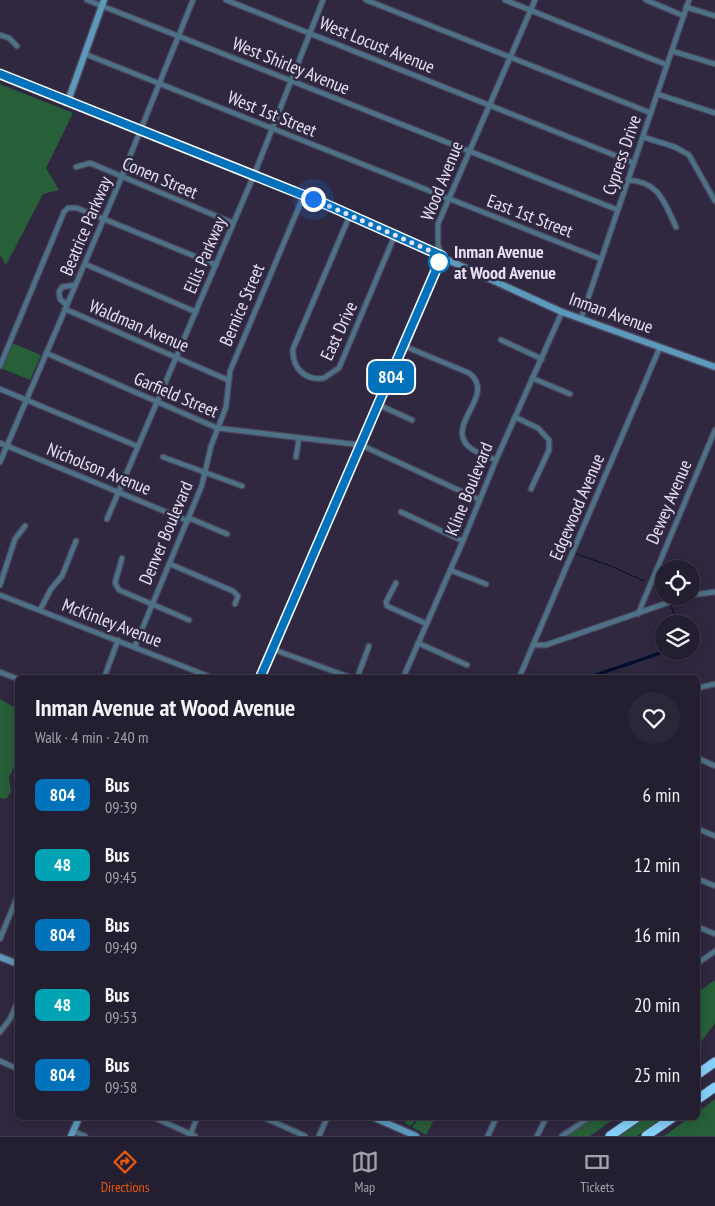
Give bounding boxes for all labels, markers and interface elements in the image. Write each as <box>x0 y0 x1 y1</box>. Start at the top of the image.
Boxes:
street label: West Locust Avenue <box>316 11 438 78</box>
street label: West Shirley Avenue <box>229 32 353 100</box>
street label: West 1st Street <box>224 85 320 142</box>
street label: Cypress Drive <box>597 112 646 198</box>
street label: Wood Avenue <box>415 138 468 224</box>
street label: Conen Street <box>119 151 201 204</box>
street label: Beatrice Parkway <box>54 173 117 279</box>
your location <box>301 187 326 212</box>
street label: East 1st Street <box>484 189 576 242</box>
street label: Ellis Parkway <box>178 213 231 297</box>
place label: Inman Avenue at Wood Avenue <box>454 240 556 284</box>
marker: Inman Avenue at Wood Avenue <box>428 251 450 273</box>
street label: Bernice Street <box>214 260 269 349</box>
street label: Inman Avenue <box>566 287 656 338</box>
street label: Waldman Avenue <box>86 294 193 357</box>
street label: East Drive <box>315 298 362 364</box>
line badge: 804 <box>362 361 420 393</box>
text: 804 <box>378 365 404 388</box>
street label: Garfield Street <box>131 366 222 423</box>
street label: Nicholson Avenue <box>44 437 155 500</box>
street label: Kline Boulevard <box>439 439 498 539</box>
street label: Edgewood Avenue <box>544 450 609 563</box>
street label: Dewey Avenue <box>640 456 697 547</box>
street label: Denver Boulevard <box>133 478 198 588</box>
map controls <box>655 560 700 660</box>
button: locate <box>655 560 700 605</box>
street label: McKinley Avenue <box>59 593 165 652</box>
button: layers <box>655 615 700 660</box>
text: Inman Avenue at Wood Avenue <box>35 692 295 723</box>
button: heart <box>628 692 680 744</box>
text: Walk · 4 min · 240 m <box>35 727 148 747</box>
text: Bus <box>105 773 129 797</box>
text: 804 <box>50 783 75 806</box>
text: 6 min <box>643 783 680 807</box>
text: 09:39 <box>105 797 137 817</box>
text: Bus <box>105 843 129 867</box>
text: 48 <box>54 853 71 876</box>
text: 12 min <box>634 853 680 877</box>
text: 09:45 <box>105 867 137 887</box>
text: Bus <box>105 913 129 937</box>
text: 804 <box>50 923 75 946</box>
text: 16 min <box>634 923 680 947</box>
text: 09:49 <box>105 937 137 957</box>
text: Bus <box>105 983 129 1007</box>
text: 48 <box>54 993 71 1016</box>
text: 20 min <box>634 993 680 1017</box>
text: 09:53 <box>105 1007 137 1027</box>
text: Bus <box>105 1053 129 1077</box>
text: 804 <box>50 1063 75 1086</box>
text: 25 min <box>634 1063 680 1087</box>
text: 09:58 <box>105 1077 137 1097</box>
tab: Directions <box>101 1148 149 1196</box>
tab: Map <box>351 1148 379 1196</box>
tab: Tickets <box>580 1148 614 1196</box>

